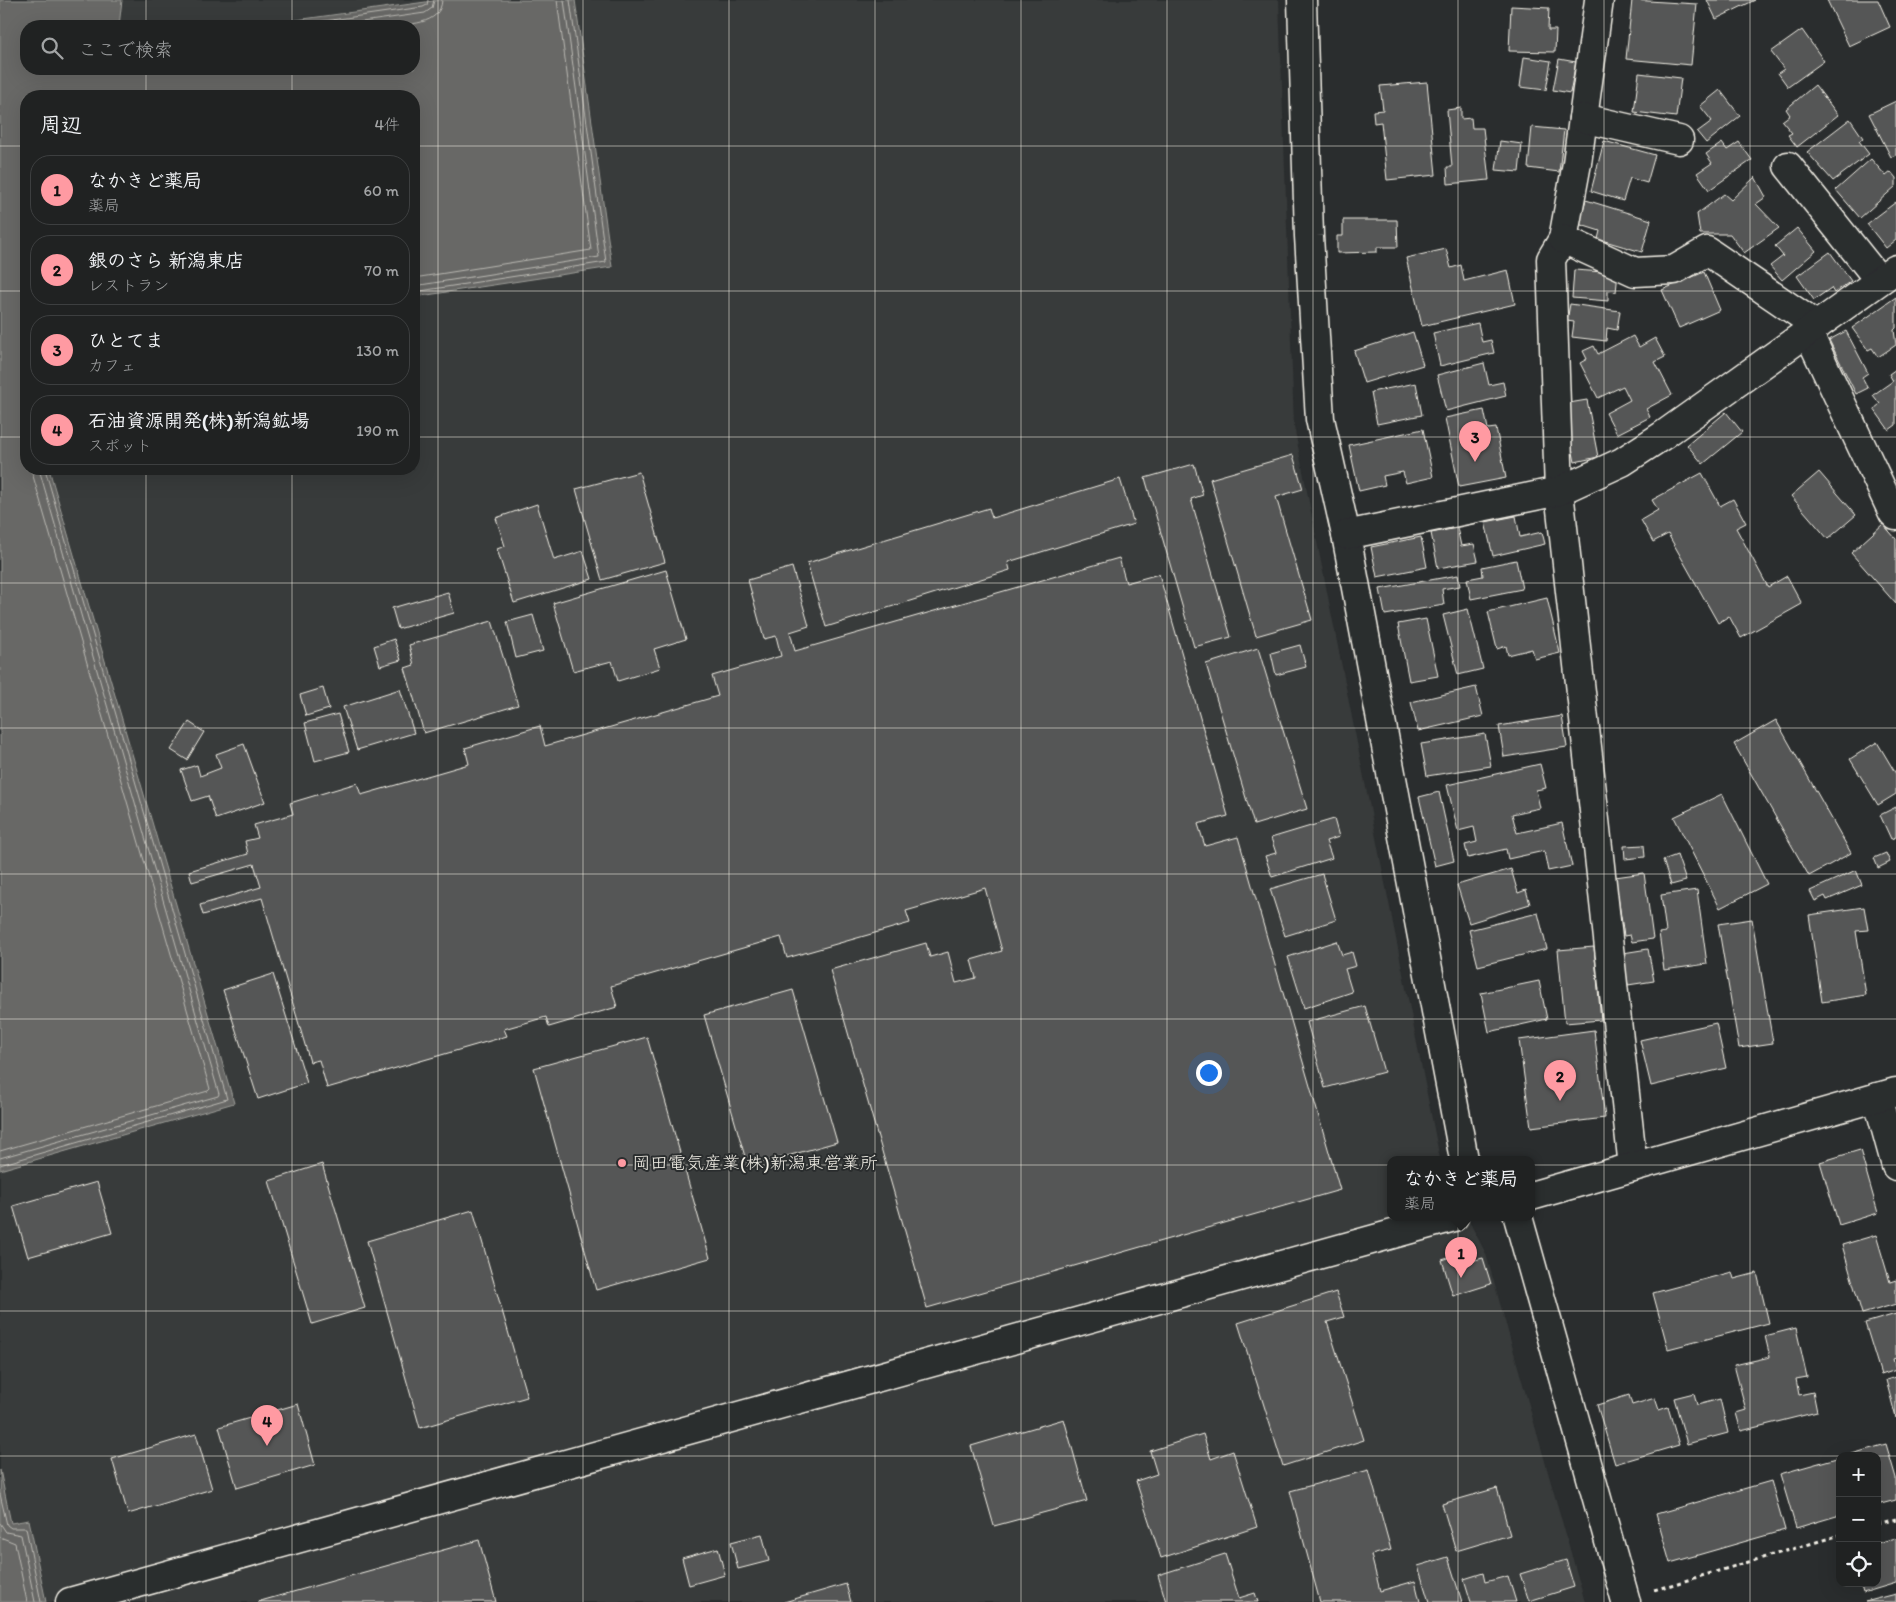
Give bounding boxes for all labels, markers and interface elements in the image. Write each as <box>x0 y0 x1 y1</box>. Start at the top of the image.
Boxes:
search box <box>20 20 420 75</box>
icon: search <box>38 34 66 62</box>
text: ここで検索 <box>78 38 173 61</box>
text: 周辺 <box>40 112 82 137</box>
text: 4件 <box>374 115 400 134</box>
text: なかきど薬局 <box>88 169 202 192</box>
text: 1 <box>53 181 61 200</box>
text: 60 m <box>364 181 399 200</box>
text: 薬局 <box>88 196 120 215</box>
text: 銀のさら 新潟東店 <box>88 249 244 272</box>
text: 2 <box>53 261 61 280</box>
text: 70 m <box>364 261 399 280</box>
text: レストラン <box>88 276 169 295</box>
text: ひとてま <box>88 329 164 352</box>
text: 3 <box>53 341 61 360</box>
text: 130 m <box>356 341 399 360</box>
text: カフェ <box>88 356 136 375</box>
text: 石油資源開発(株)新潟鉱場 <box>88 409 309 432</box>
text: 4 <box>52 421 62 440</box>
text: 190 m <box>356 421 399 440</box>
pin: 3 <box>1459 421 1491 462</box>
text: スポット <box>88 436 152 455</box>
your location <box>1196 1060 1222 1086</box>
pin: 2 <box>1544 1060 1576 1101</box>
place label: 岡田電気産業(株)新潟東営業所 <box>632 1152 878 1174</box>
popup <box>1387 1156 1535 1221</box>
marker: 岡田電気産業(株)新潟東営業所 <box>616 1157 628 1169</box>
text: なかきど薬局 <box>1404 1167 1518 1190</box>
text: 薬局 <box>1404 1194 1436 1213</box>
pin: 1 <box>1445 1237 1477 1278</box>
pin: 4 <box>251 1405 283 1446</box>
map controls <box>1836 1452 1881 1587</box>
button: + <box>1836 1452 1881 1497</box>
button: − <box>1836 1497 1881 1542</box>
button: locate <box>1836 1542 1881 1587</box>

